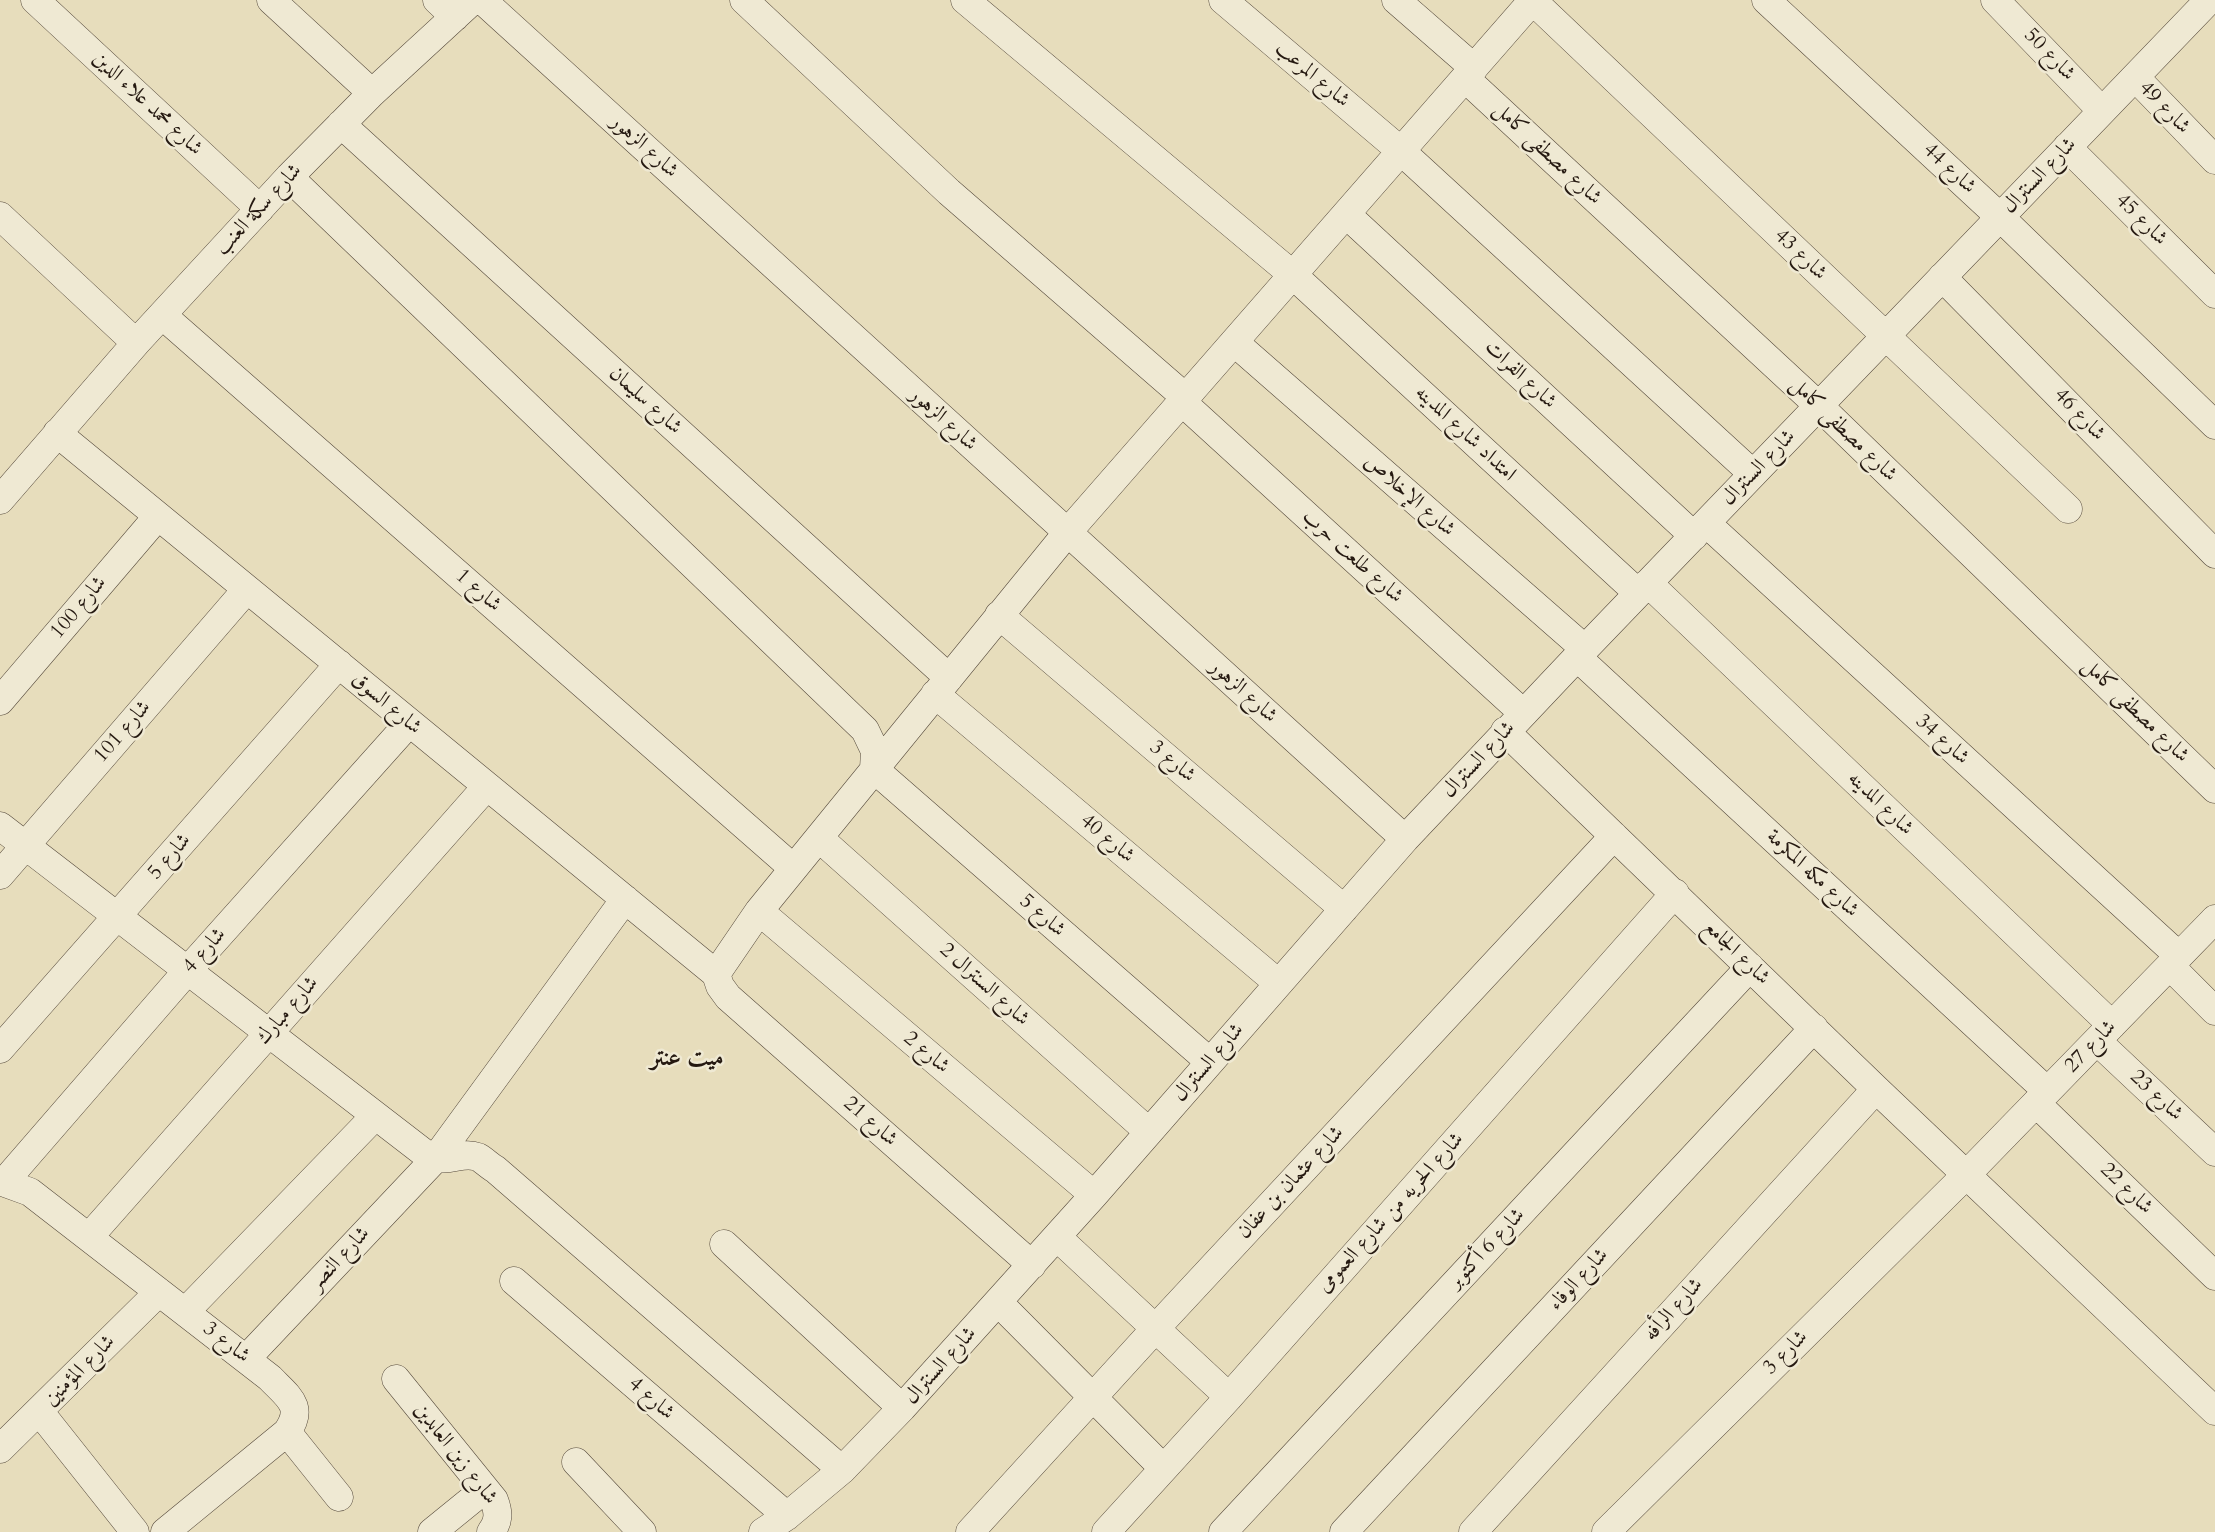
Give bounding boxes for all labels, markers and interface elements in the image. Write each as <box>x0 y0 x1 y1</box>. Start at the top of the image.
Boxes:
street label: شارع 50 <box>2018 23 2080 87</box>
street label: شارع المرعب <box>1269 36 1355 114</box>
street label: شارع محمد علاء الدين <box>87 46 207 162</box>
street label: شارع 49 <box>2133 76 2195 140</box>
street label: شارع مصطفى كامل <box>1487 97 1607 211</box>
street label: شارع الزهور <box>605 110 683 184</box>
street label: شارع السنترال <box>1998 133 2082 219</box>
street label: شارع 44 <box>1917 138 1981 200</box>
street label: شارع سكة العنب <box>210 159 308 261</box>
street label: شارع 45 <box>2110 189 2172 251</box>
street label: شارع 43 <box>1768 224 1832 286</box>
street label: شارع الفرات <box>1479 335 1561 415</box>
street label: شارع سليمان <box>603 362 687 440</box>
street label: شارع مصطفى كامل <box>1784 372 1902 488</box>
street label: امتداد شارع المدينه <box>1409 381 1521 487</box>
street label: شارع الزهور <box>904 383 982 457</box>
street label: شارع 46 <box>2048 383 2110 447</box>
street label: شارع السنترال <box>1717 425 1801 511</box>
street label: شارع الإخلاص <box>1358 449 1460 543</box>
street label: شارع طلعت حرب <box>1296 505 1408 609</box>
street label: شارع 1 <box>450 564 506 618</box>
street label: شارع 100 <box>45 571 113 645</box>
street label: شارع مصطفى كامل <box>2076 653 2194 769</box>
street label: شارع الزهور <box>1204 655 1282 729</box>
street label: شارع السوق <box>346 667 426 741</box>
street label: شارع 101 <box>89 696 157 768</box>
street label: شارع 34 <box>1910 709 1974 771</box>
street label: شارع السنترال <box>1437 716 1521 804</box>
street label: شارع 3 <box>1144 735 1200 789</box>
street label: شارع المدينه <box>1842 767 1918 841</box>
street label: شارع 40 <box>1075 809 1139 869</box>
street label: شارع مكه المكرمة <box>1760 825 1864 923</box>
street label: شارع 5 <box>143 829 197 885</box>
street label: شارع 5 <box>1014 889 1070 943</box>
street label: شارع الجامع <box>1697 915 1775 991</box>
street label: شارع 4 <box>178 923 232 979</box>
street label: شارع السنترال 2 <box>934 938 1034 1032</box>
street label: شارع مبارك <box>251 972 325 1050</box>
street label: شارع 27 <box>2060 1015 2122 1079</box>
street label: شارع السنترال <box>1168 1018 1250 1108</box>
street label: شارع 2 <box>898 1026 954 1080</box>
district label: ميت عنتر <box>650 1045 724 1073</box>
street label: شارع 23 <box>2124 1065 2188 1127</box>
street label: شارع 21 <box>838 1092 902 1152</box>
street label: شارع عثمان بن عفان <box>1232 1121 1350 1245</box>
street label: شارع الحريه من شارع العمومى <box>1312 1128 1470 1298</box>
street label: شارع 22 <box>2094 1158 2158 1220</box>
street label: شارع 6 أكتوبر <box>1443 1203 1531 1295</box>
street label: شارع النصر <box>304 1222 376 1296</box>
street label: شارع الوفاء <box>1544 1243 1614 1317</box>
street label: شارع الرأفه <box>1639 1273 1709 1347</box>
street label: شارع 3 <box>197 1317 255 1369</box>
street label: شارع السنترال <box>899 1322 983 1410</box>
street label: شارع 3 <box>1758 1325 1814 1381</box>
street label: شارع المؤمنين <box>39 1330 121 1412</box>
street label: شارع 4 <box>623 1372 679 1426</box>
street label: شارع زين العابدين <box>408 1398 502 1510</box>

